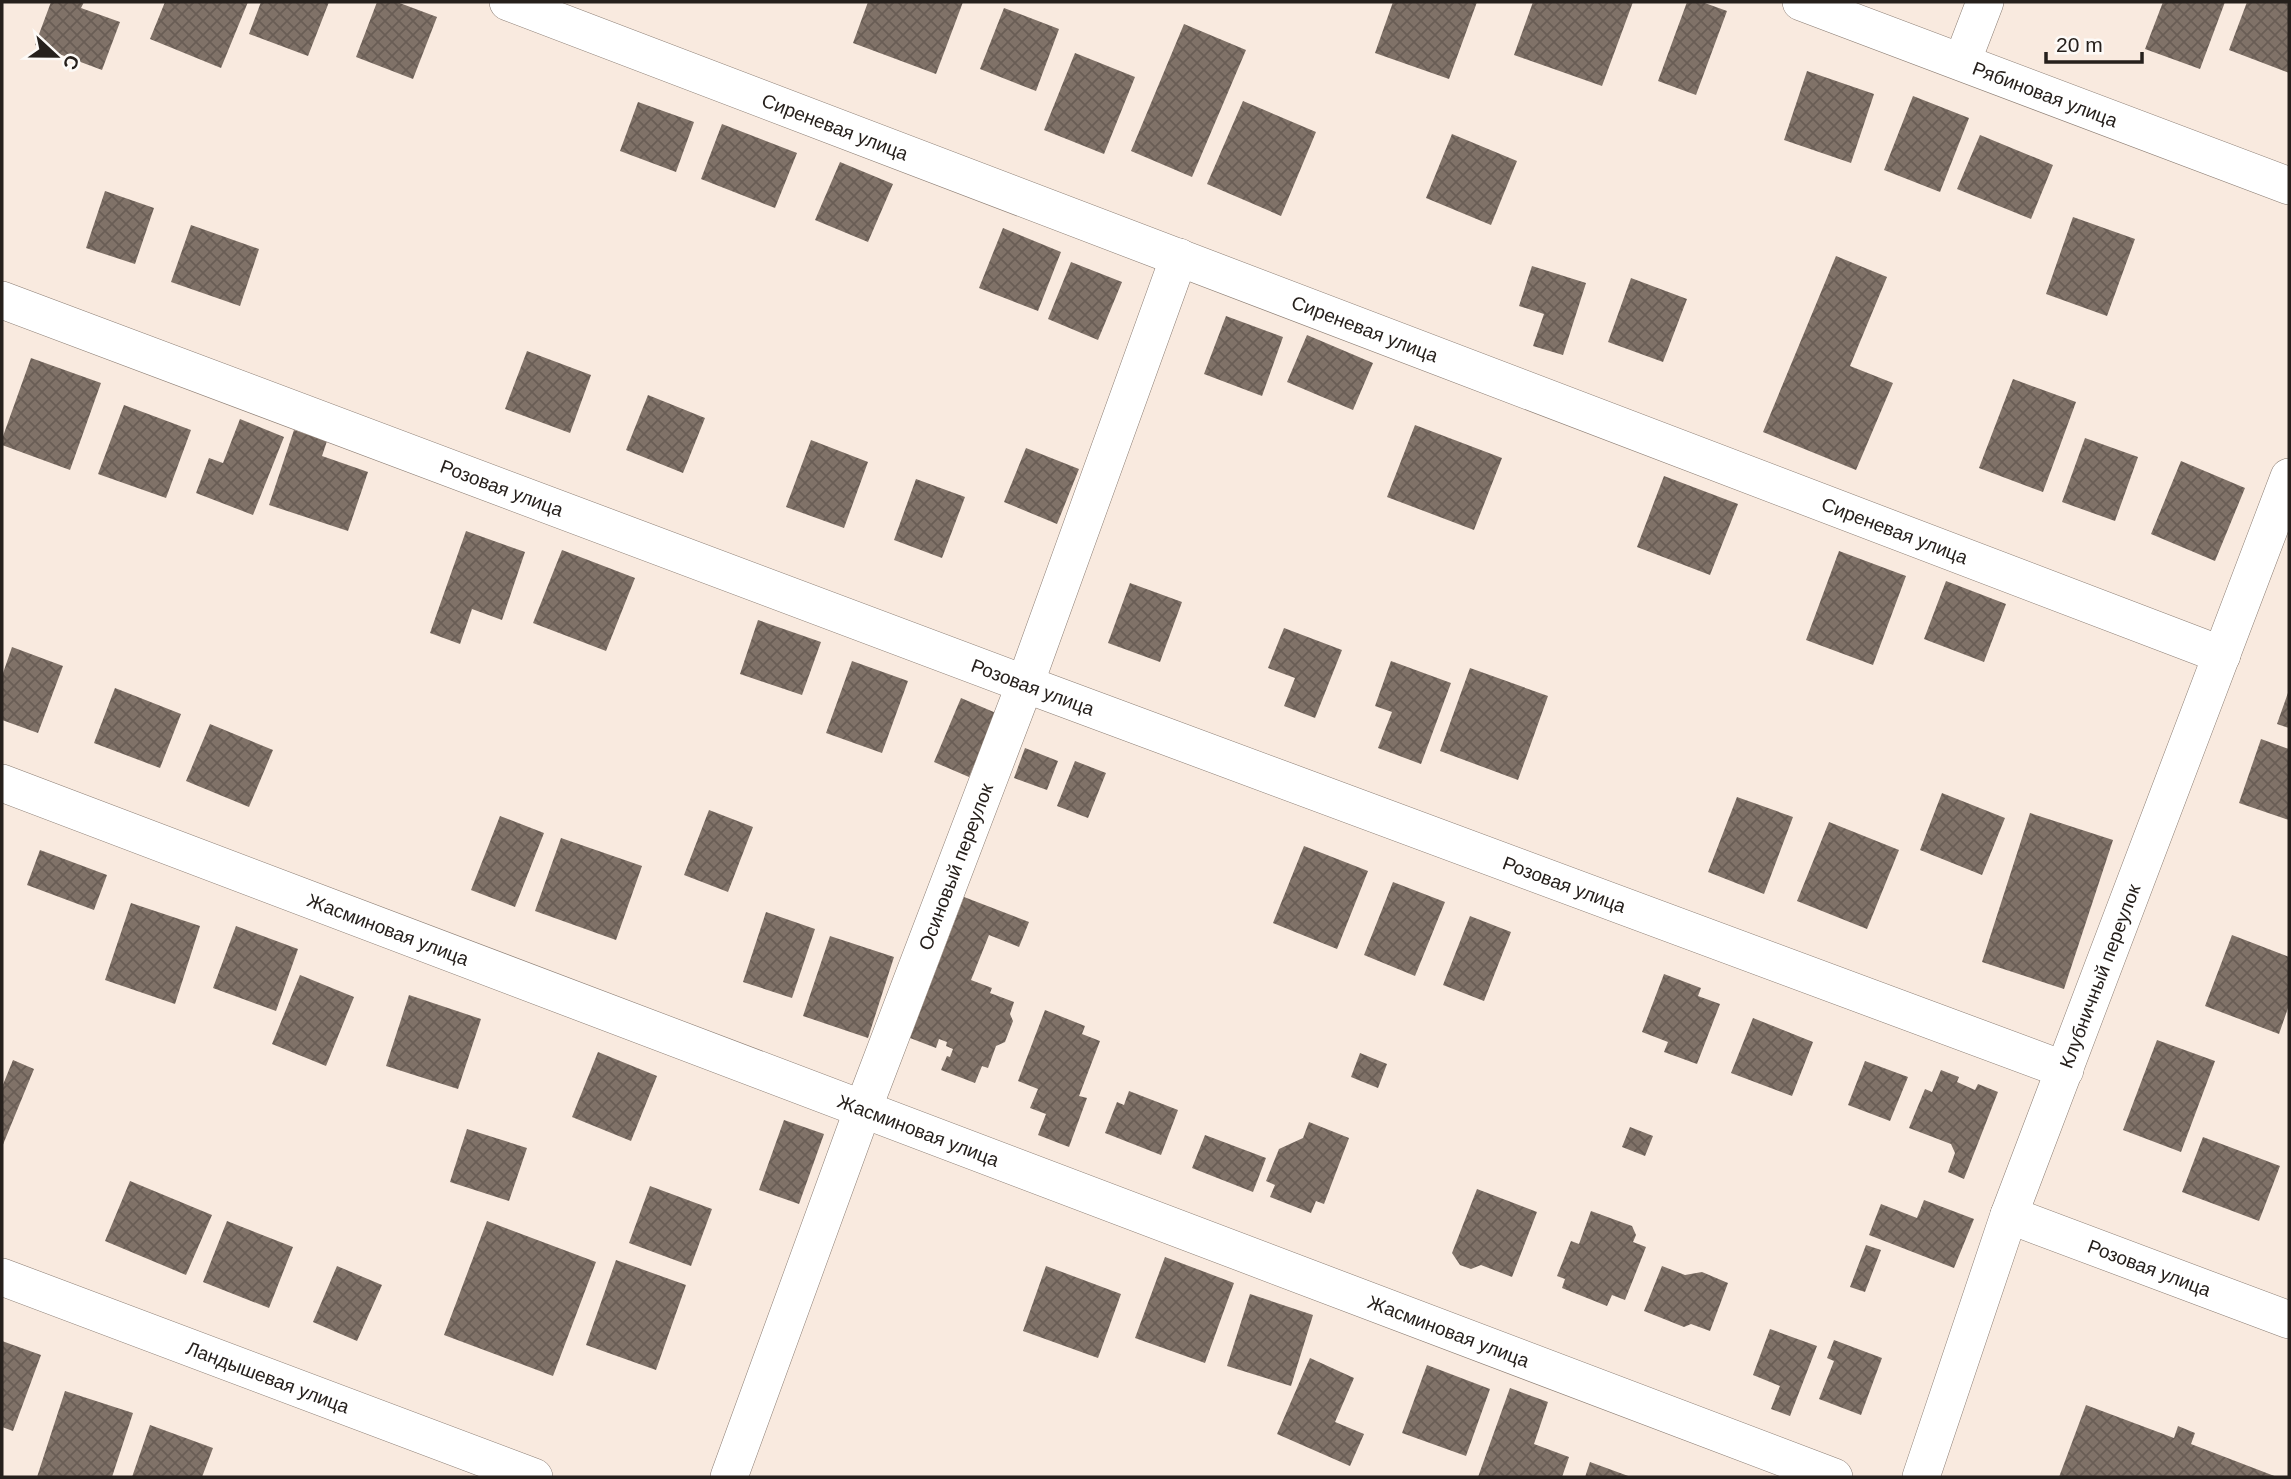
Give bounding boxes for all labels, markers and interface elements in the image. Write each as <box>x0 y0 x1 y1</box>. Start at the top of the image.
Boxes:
north arrow <box>21 21 91 91</box>
scale bar <box>2046 21 2142 65</box>
text: 20 m <box>2056 33 2103 56</box>
text: С <box>59 52 84 73</box>
street label: Рябиновая улица <box>1970 58 2121 132</box>
street label: Сиреневая улица <box>759 90 911 165</box>
street label: Сиреневая улица <box>1289 292 1441 366</box>
street label: Розовая улица <box>437 456 567 521</box>
street label: Сиреневая улица <box>1818 493 1971 568</box>
street label: Розовая улица <box>968 655 1097 720</box>
street label: Осиновый переулок <box>915 780 997 953</box>
street label: Розовая улица <box>1500 852 1629 917</box>
street label: Клубничный переулок <box>2056 881 2145 1071</box>
street label: Жасминовая улица <box>304 890 472 970</box>
street label: Жасминовая улица <box>835 1091 1002 1171</box>
street label: Розовая улица <box>2085 1236 2214 1301</box>
street label: Жасминовая улица <box>1365 1291 1533 1372</box>
street label: Ландышевая улица <box>183 1337 352 1418</box>

